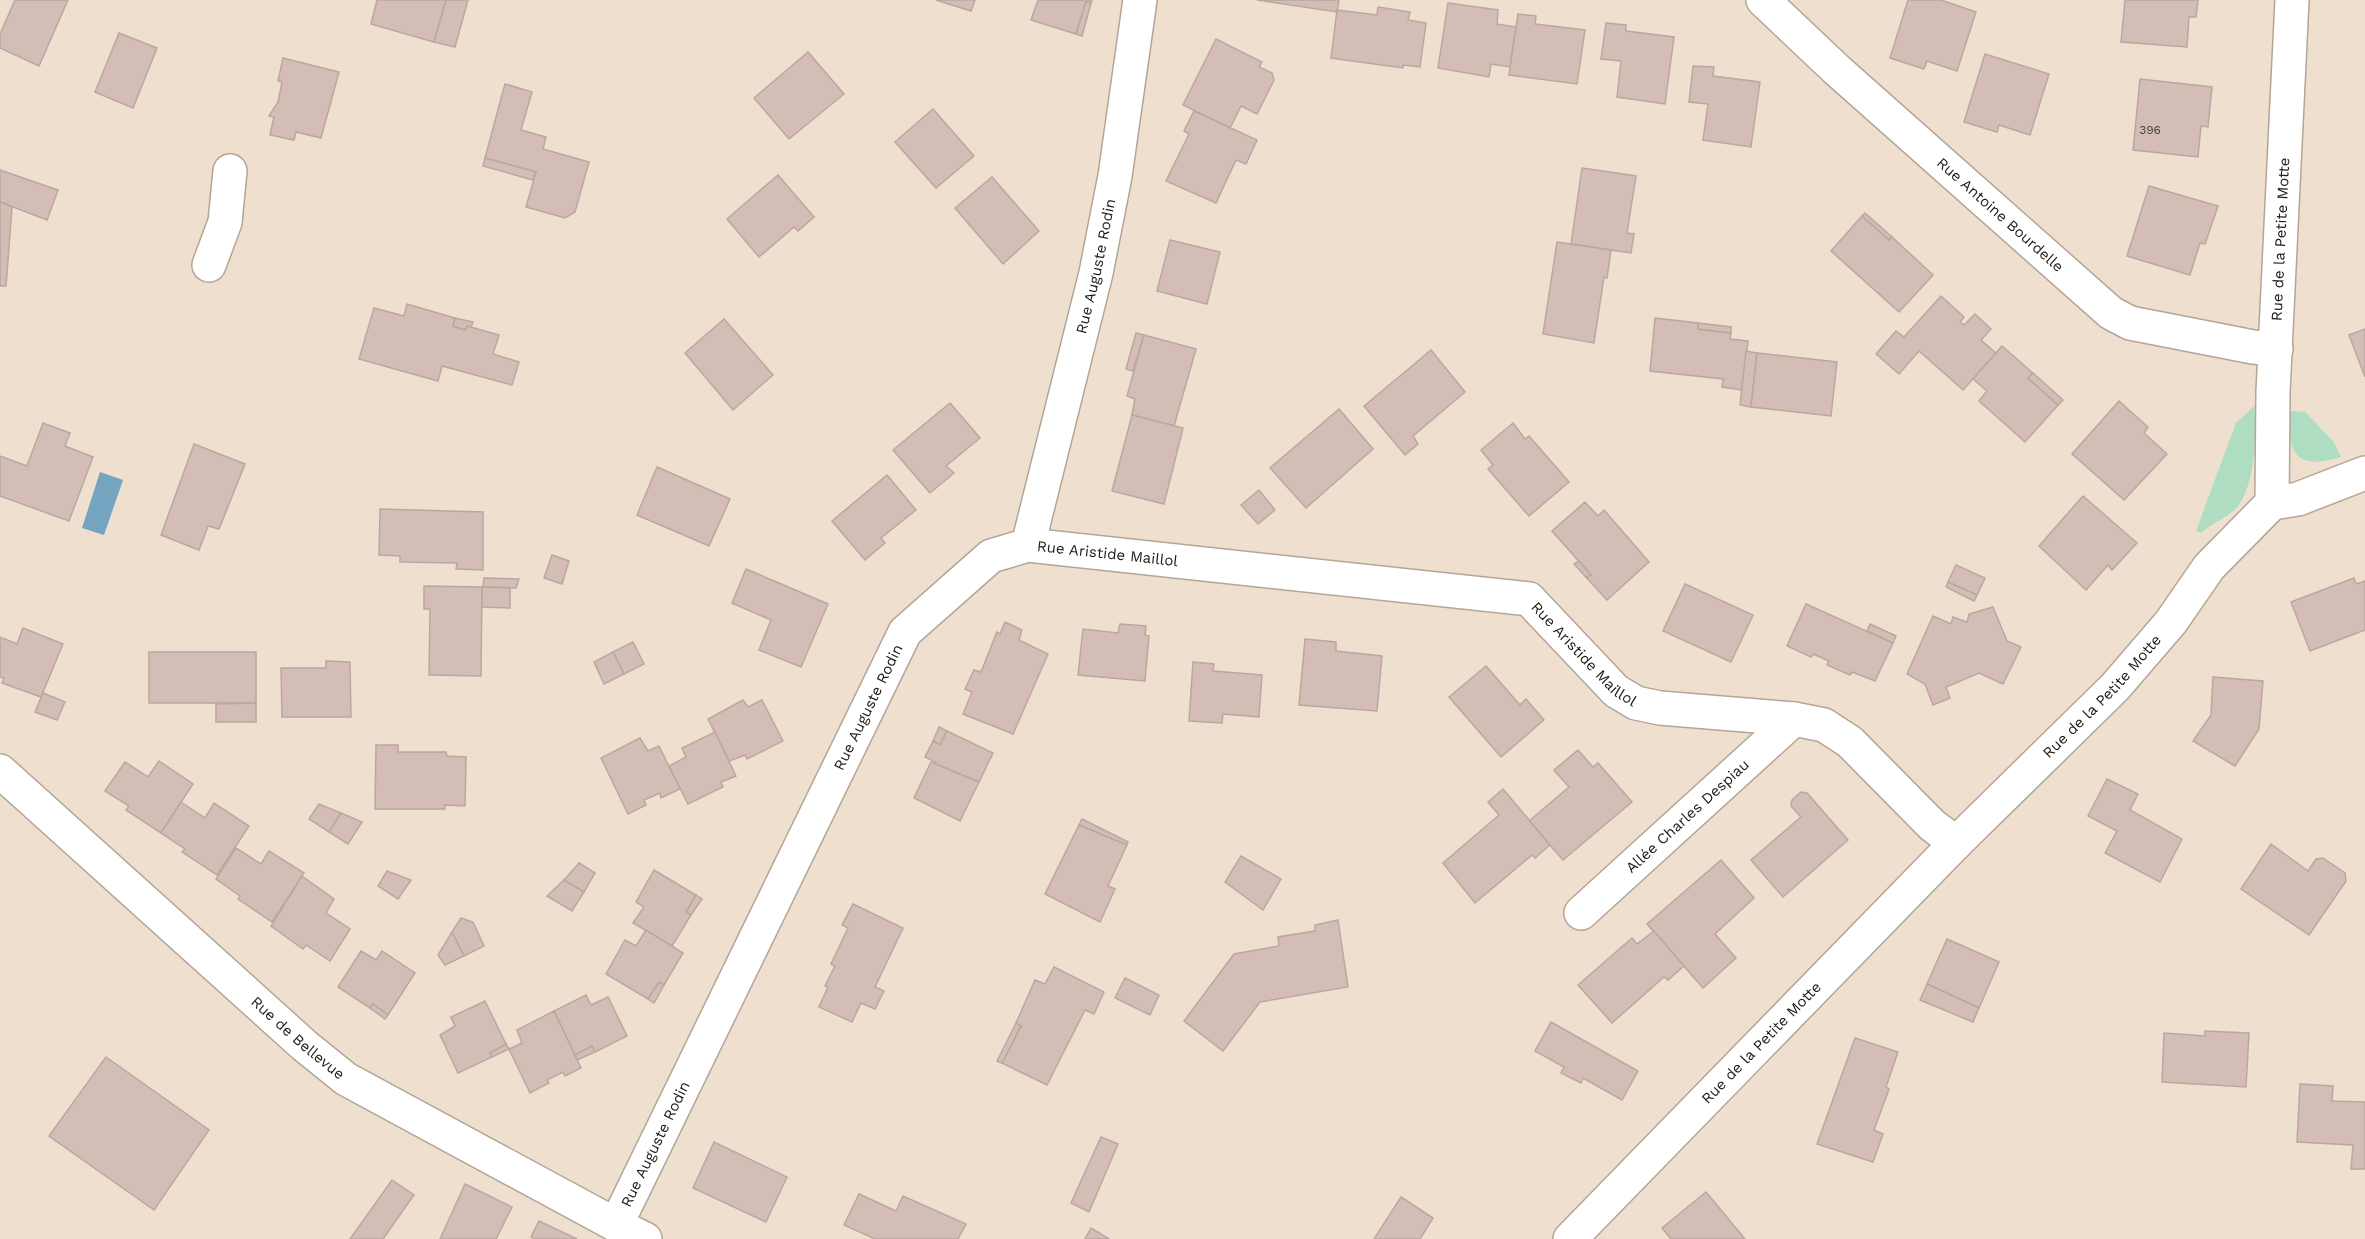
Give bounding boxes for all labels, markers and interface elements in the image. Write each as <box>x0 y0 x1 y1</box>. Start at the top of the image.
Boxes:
house number: 396 <box>2139 123 2161 137</box>
street label: Rue Antoine Bourdelle <box>1933 154 2067 276</box>
street label: Rue de la Petite Motte <box>2267 157 2293 322</box>
street label: Rue Auguste Rodin <box>1072 197 1119 336</box>
street label: Rue Aristide Maillol <box>1036 537 1179 570</box>
street label: Rue Aristide Maillol <box>1527 598 1640 710</box>
street label: Rue de la Petite Motte <box>2039 631 2165 762</box>
street label: Rue Auguste Rodin <box>830 641 907 773</box>
street label: Allée Charles Despiau <box>1622 755 1753 877</box>
street label: Rue de la Petite Motte <box>1698 978 1825 1108</box>
street label: Rue de Bellevue <box>247 993 348 1083</box>
street label: Rue Auguste Rodin <box>617 1078 694 1210</box>

